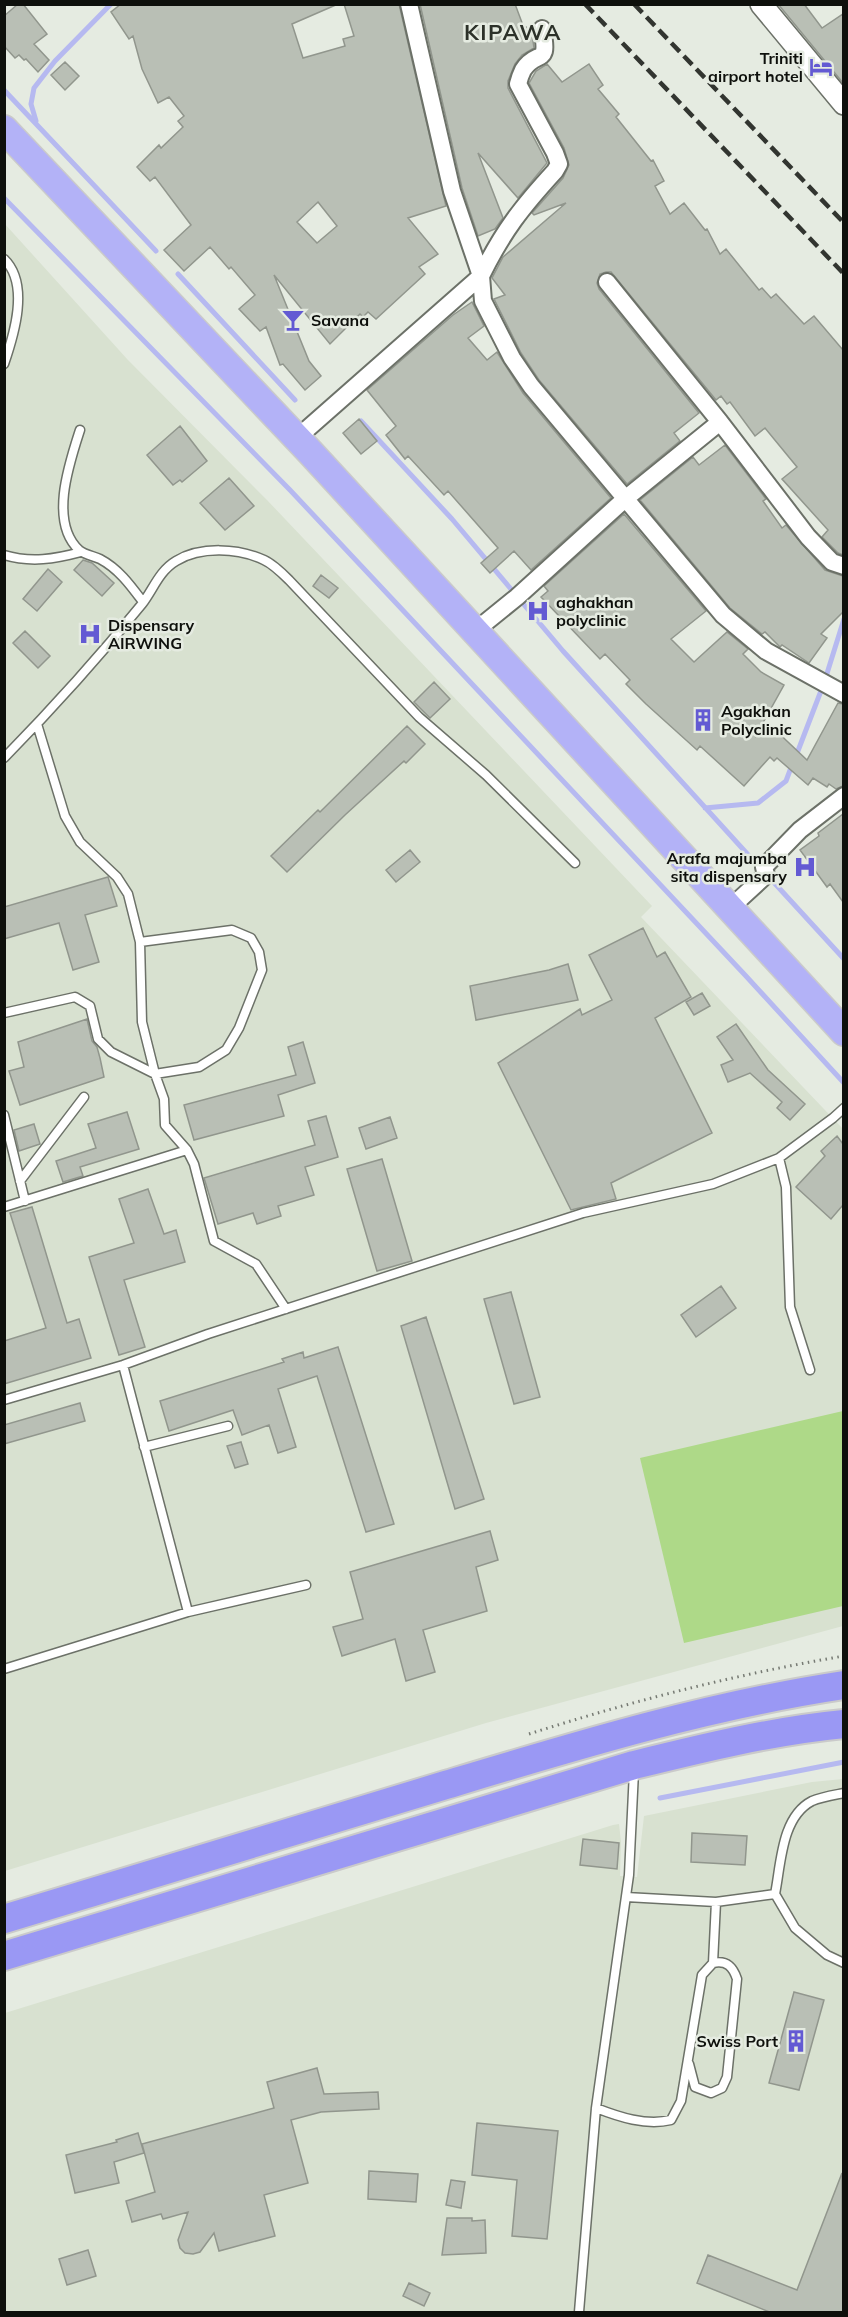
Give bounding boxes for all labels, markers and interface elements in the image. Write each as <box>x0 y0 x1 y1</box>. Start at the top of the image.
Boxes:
district label: KIPAWA <box>464 18 562 46</box>
place label: Triniti airport hotel <box>708 48 803 86</box>
hotel icon: Triniti airport hotel <box>808 54 834 80</box>
bar icon: Savana <box>280 307 306 333</box>
place label: Savana <box>311 310 369 330</box>
place label: aghakhan polyclinic <box>556 592 634 630</box>
hospital icon: aghakhan polyclinic <box>525 598 551 624</box>
place label: Dispensary AIRWING <box>108 615 194 653</box>
hospital icon: Dispensary AIRWING <box>77 621 103 647</box>
place label: Agakhan Polyclinic <box>721 701 792 739</box>
building icon: Agakhan Polyclinic <box>690 707 716 733</box>
place label: Arafa majumba sita dispensary <box>667 848 787 886</box>
hospital icon: Arafa majumba sita dispensary <box>792 854 818 880</box>
building icon: Swiss Port <box>783 2028 809 2054</box>
place label: Swiss Port <box>697 2031 778 2051</box>

